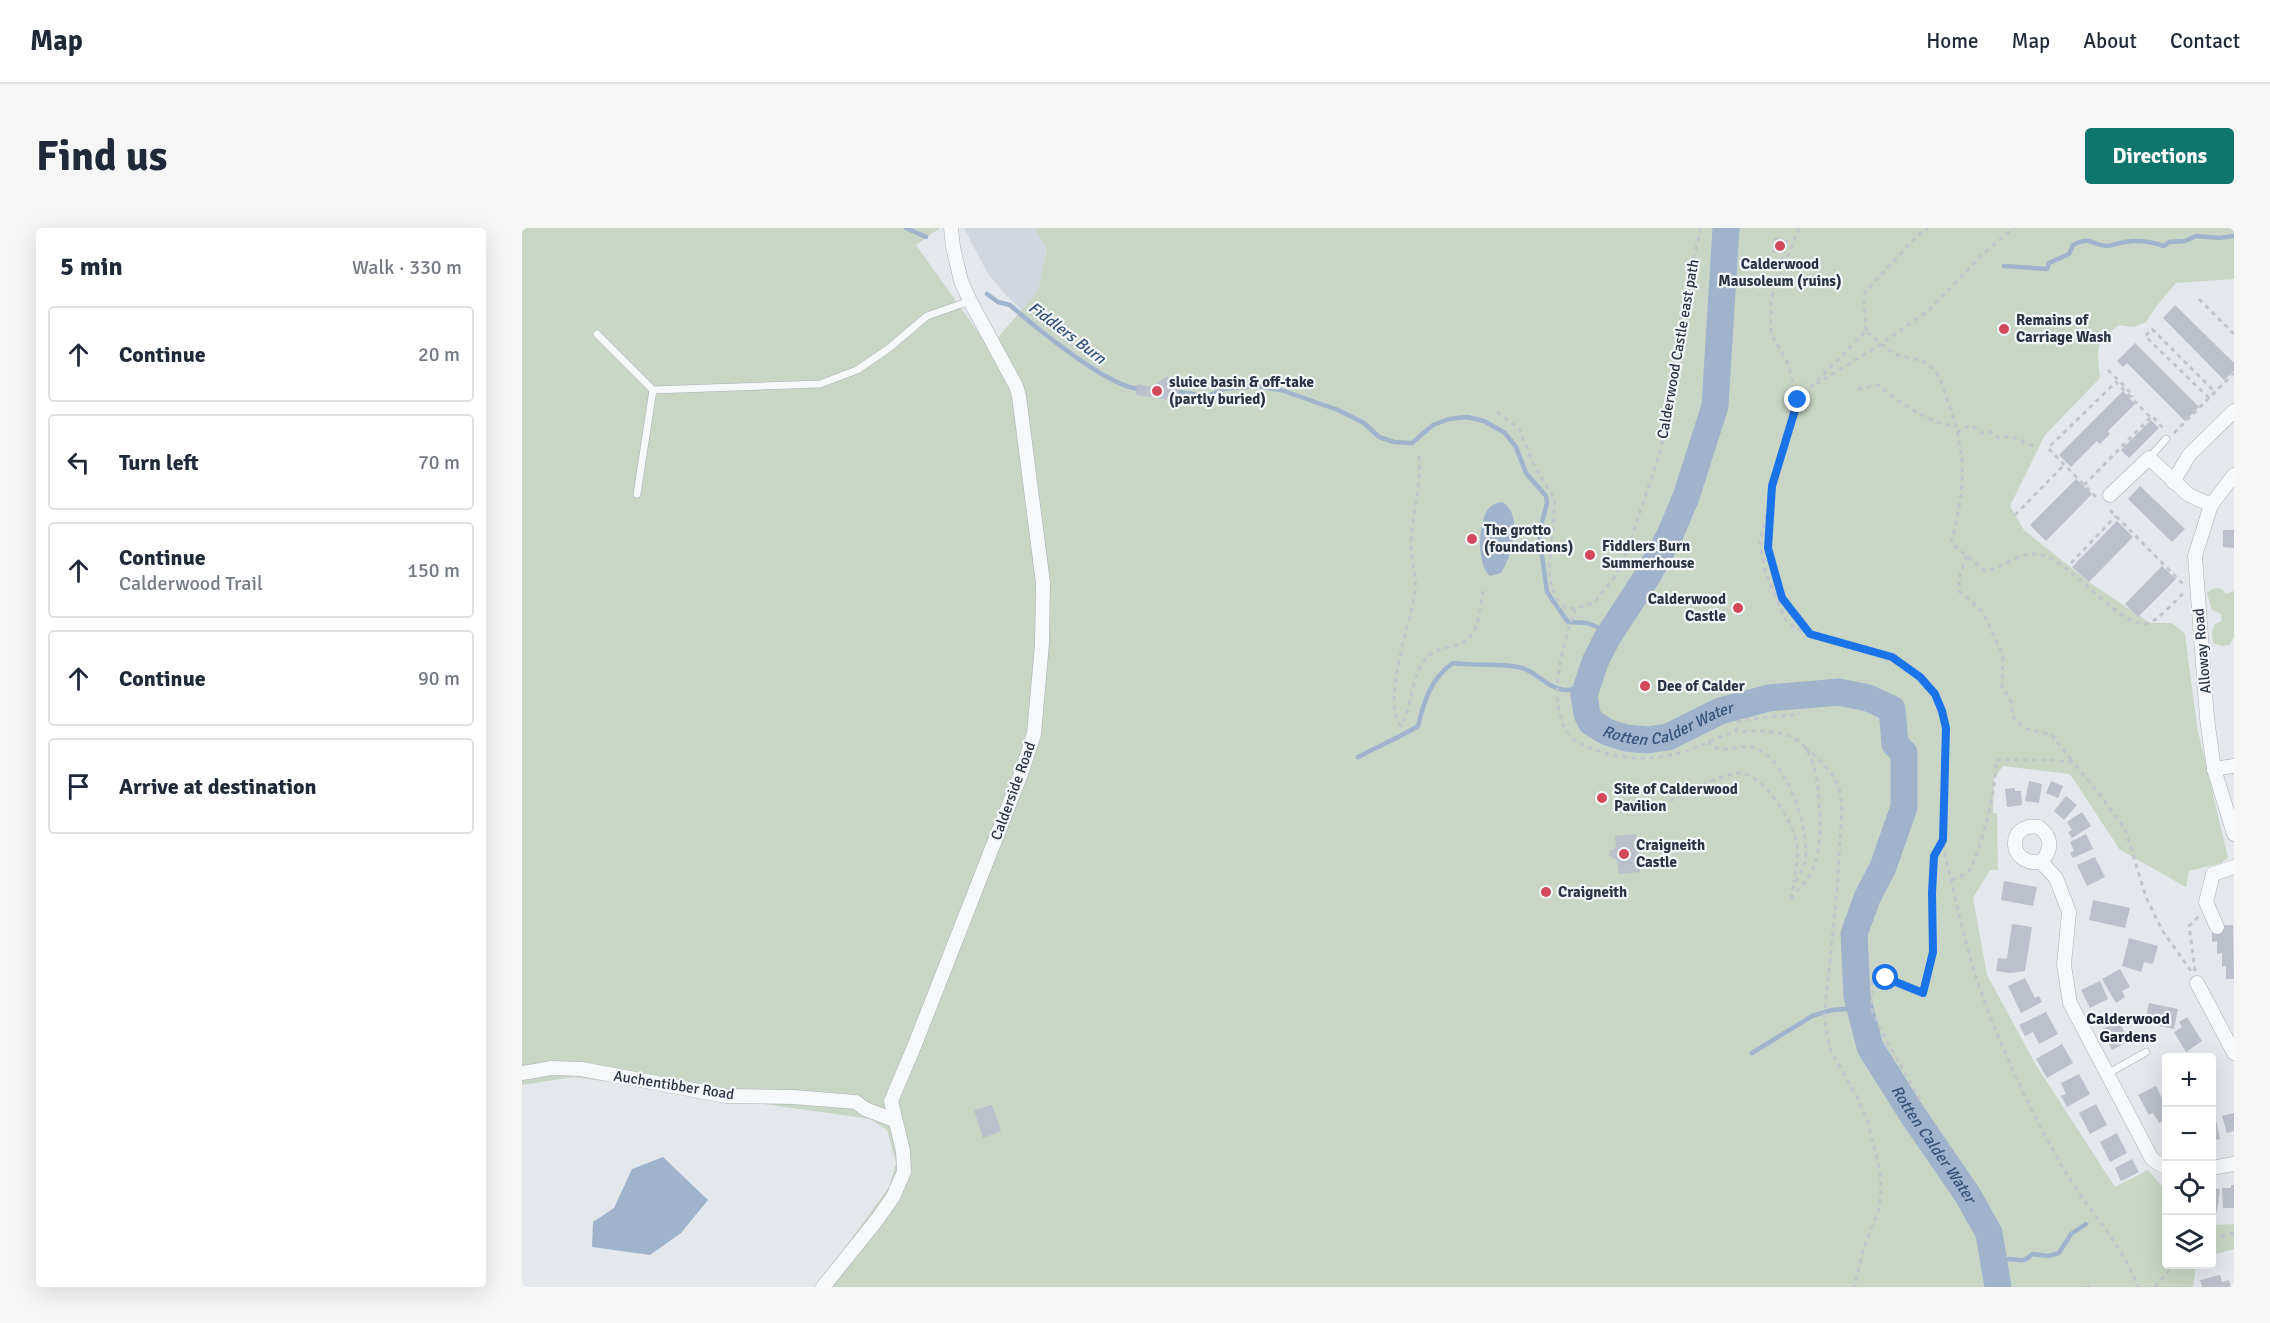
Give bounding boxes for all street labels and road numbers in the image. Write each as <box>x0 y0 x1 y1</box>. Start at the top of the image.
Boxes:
street label: Calderwood Castle east path <box>1653 258 1703 440</box>
street label: Alloway Road <box>2189 607 2215 694</box>
street label: Calderside Road <box>987 739 1039 843</box>
street label: Auchentibber Road <box>612 1067 736 1103</box>

